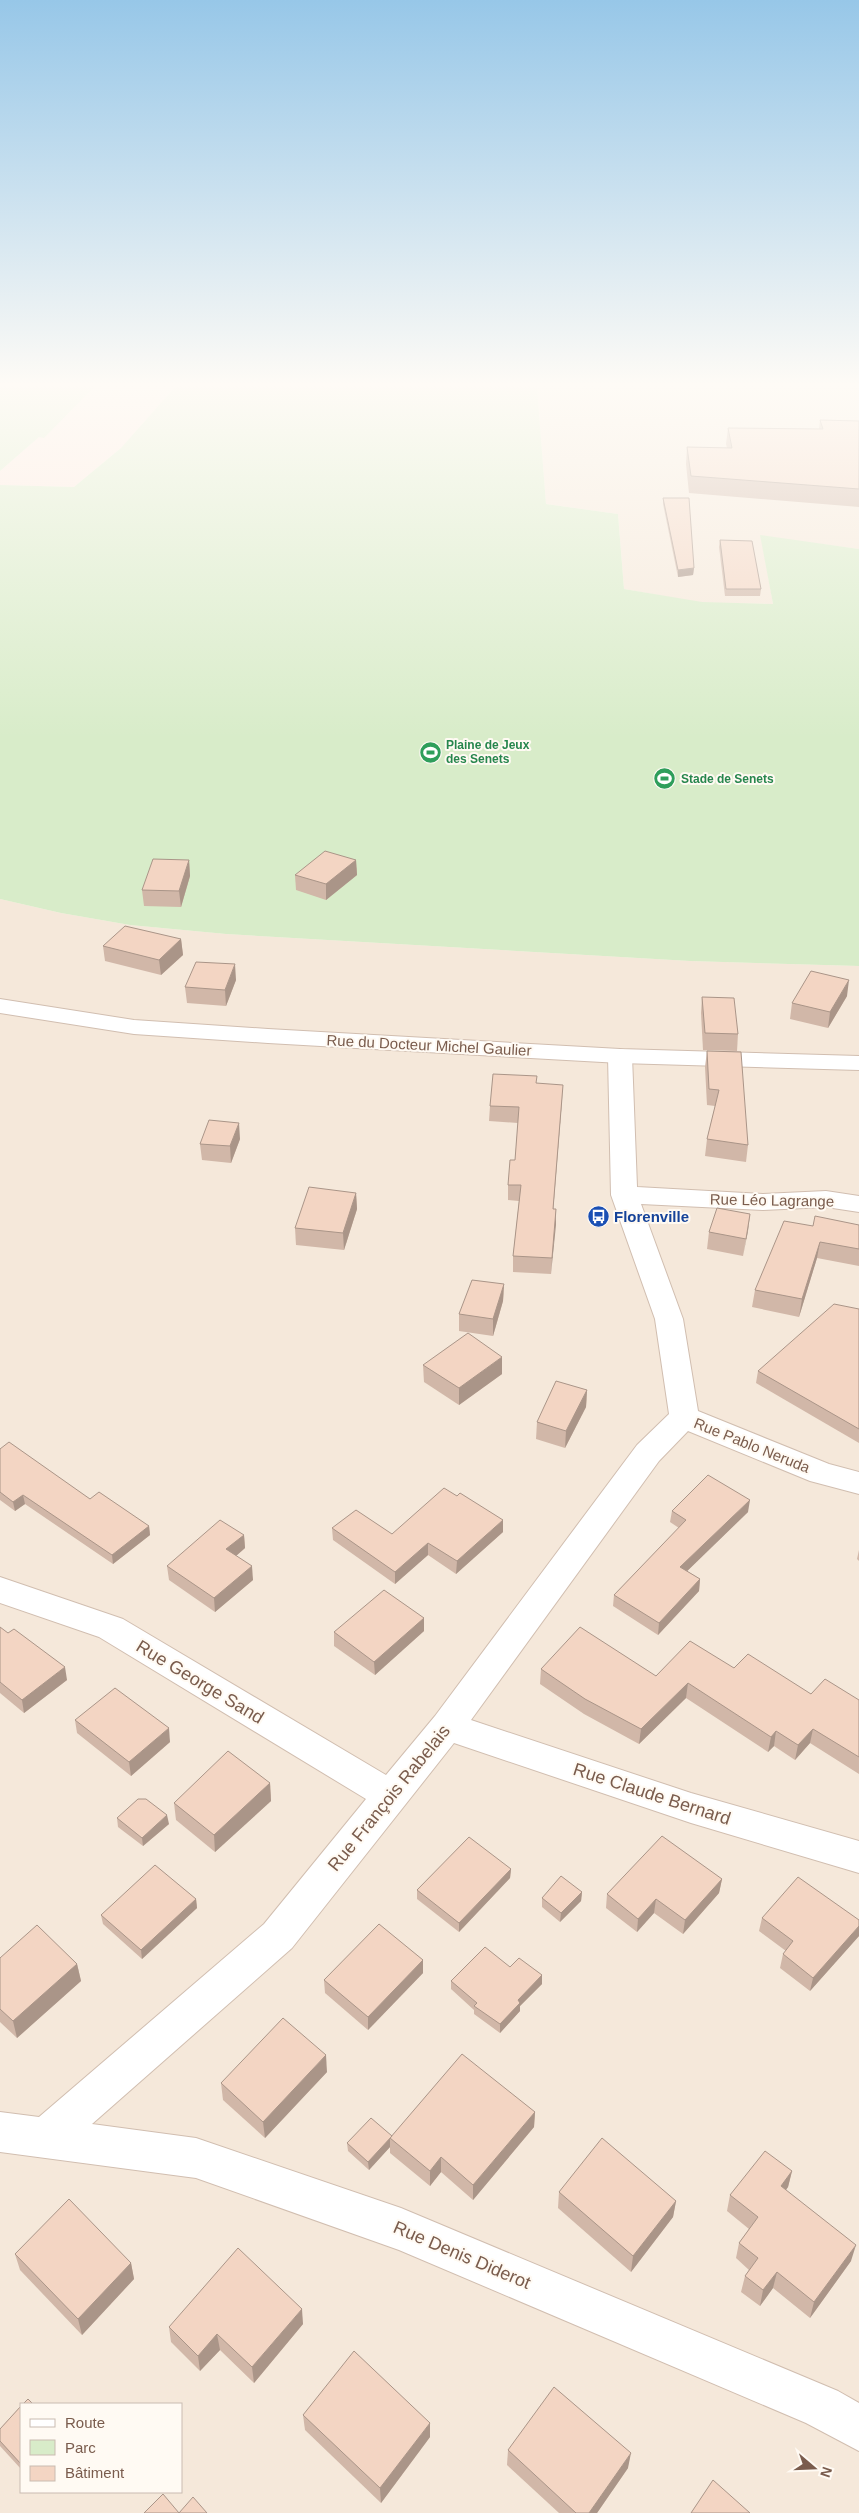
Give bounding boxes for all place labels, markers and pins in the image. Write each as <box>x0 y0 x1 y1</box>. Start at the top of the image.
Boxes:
place label: Plaine de Jeux des Senets <box>446 738 530 766</box>
sports icon: Plaine de Jeux des Senets <box>418 740 442 764</box>
sports icon: Stade de Senets <box>653 767 677 791</box>
place label: Stade de Senets <box>681 772 774 786</box>
bus stop icon: Florenville <box>586 1204 610 1228</box>
place label: Florenville <box>614 1208 689 1225</box>

